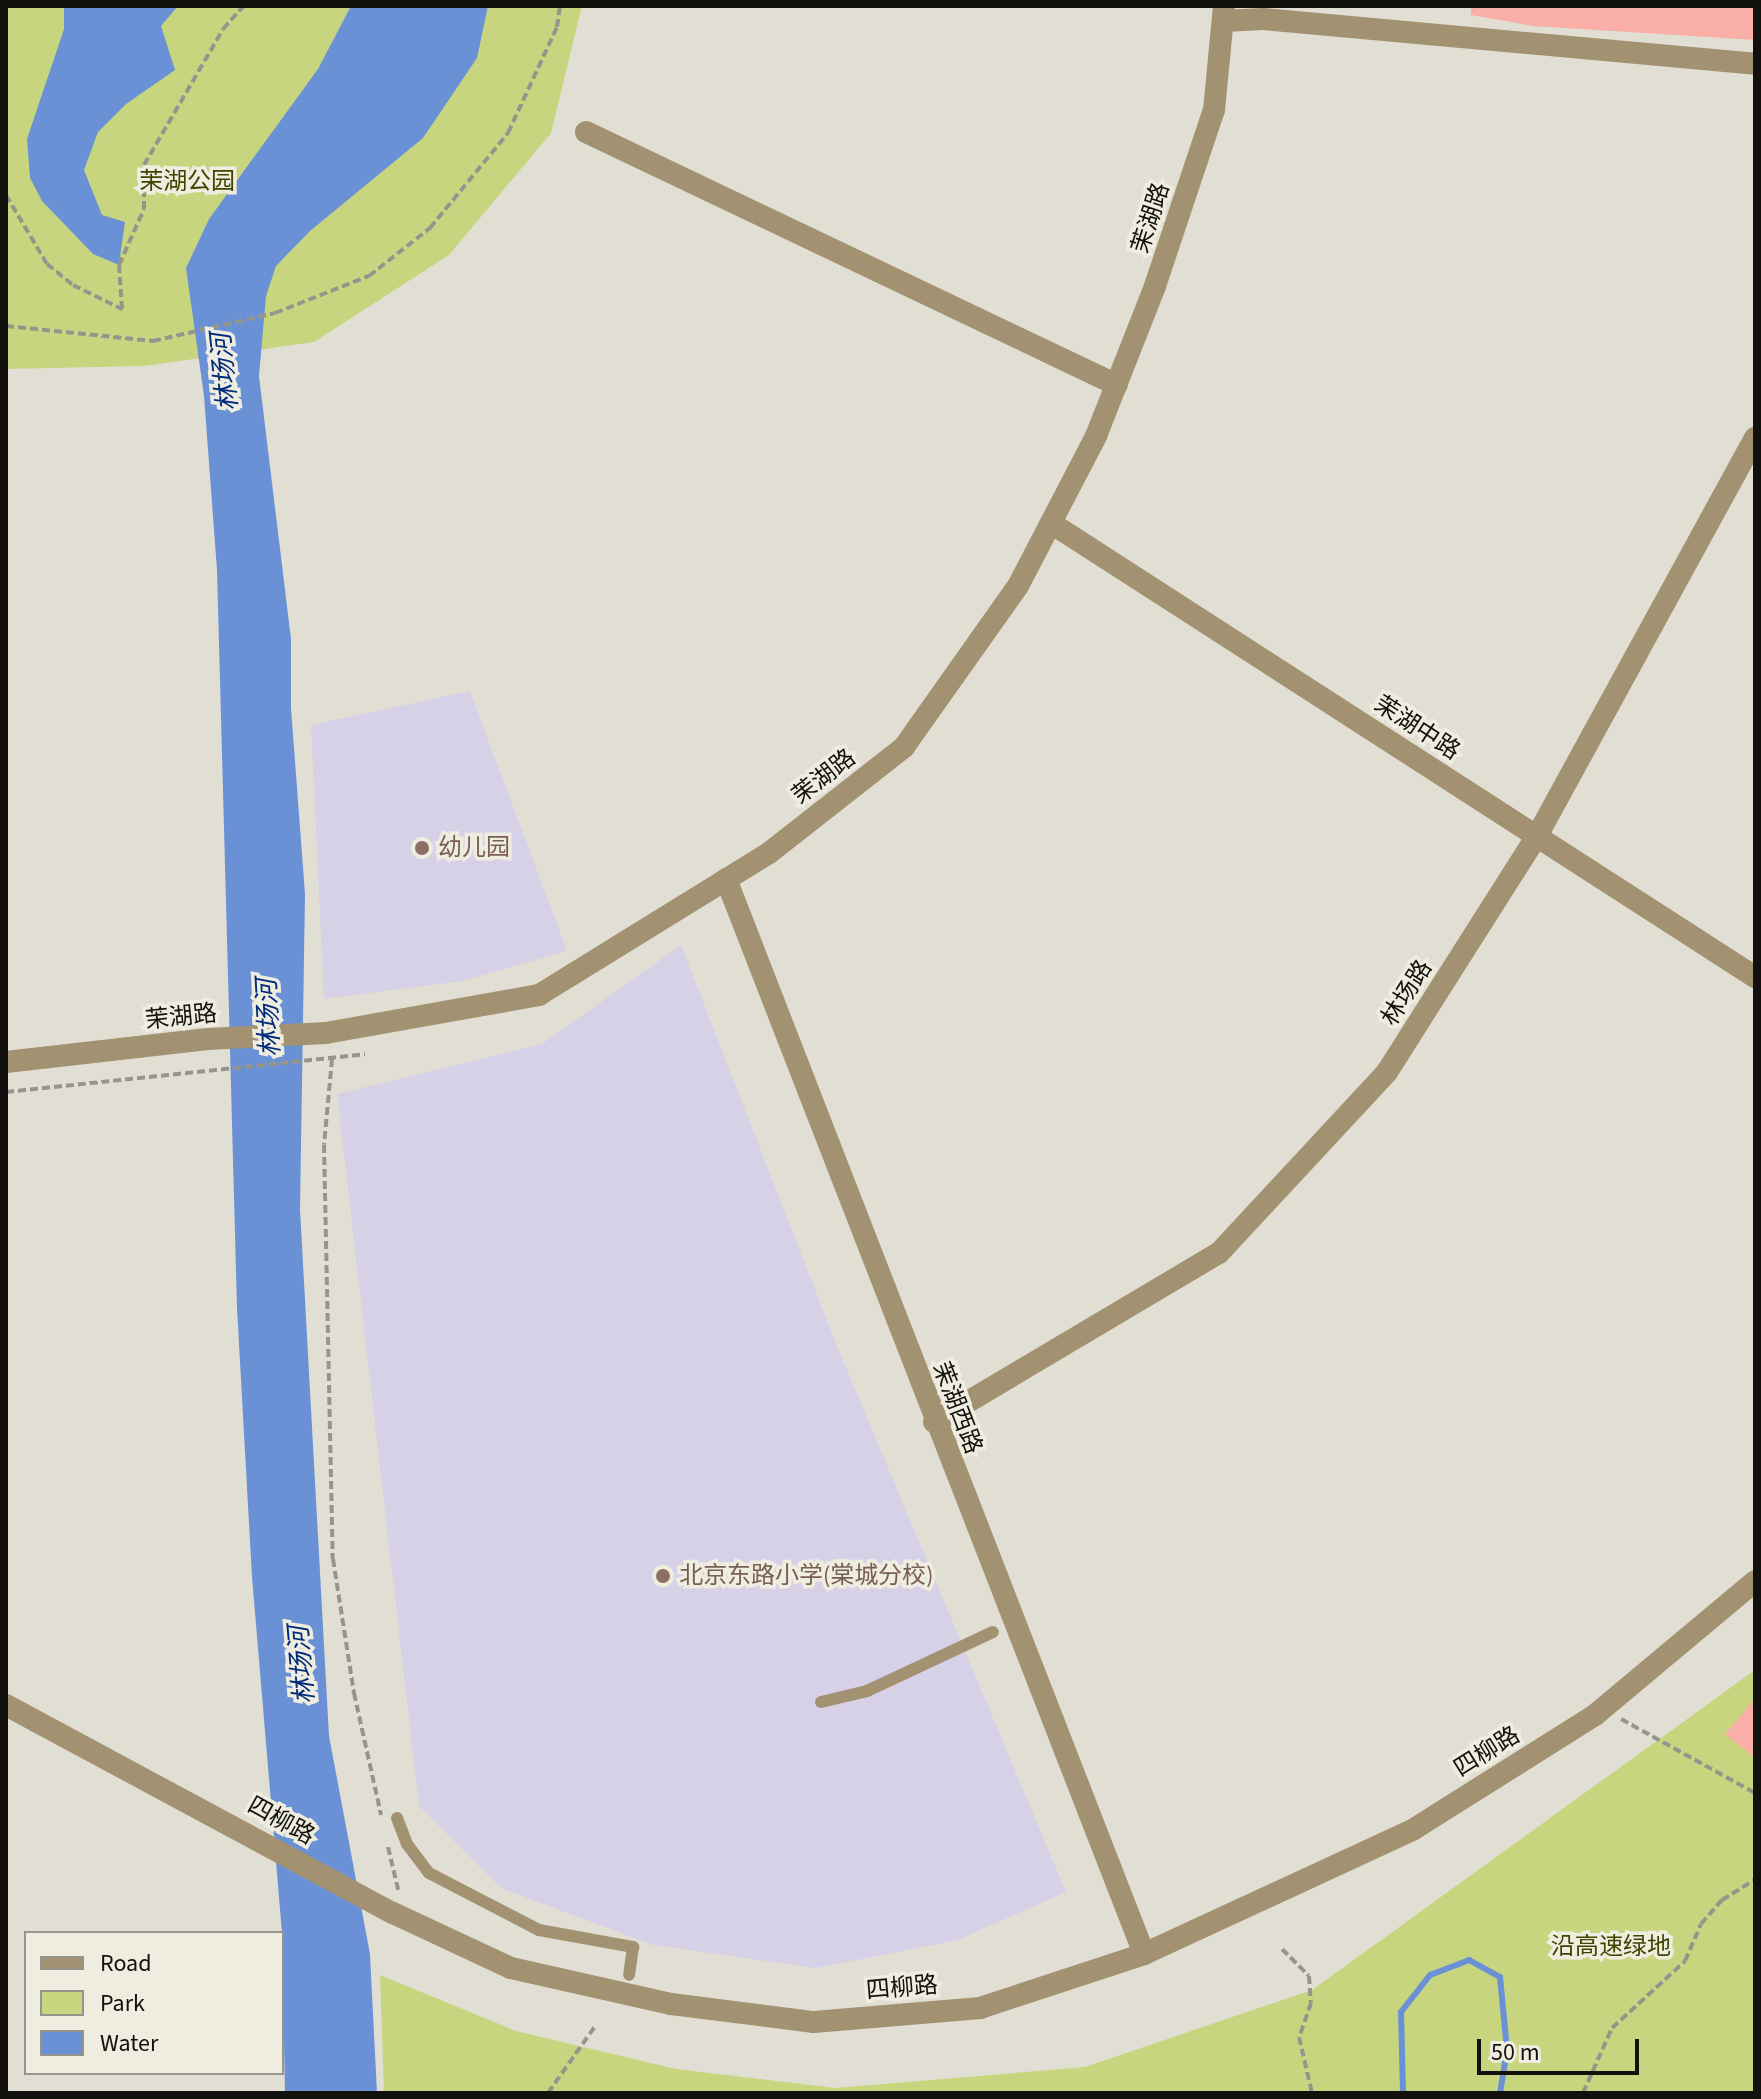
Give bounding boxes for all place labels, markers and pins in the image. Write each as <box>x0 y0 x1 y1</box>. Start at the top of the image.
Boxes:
place label: 幼儿园 <box>438 834 510 862</box>
marker: 幼儿园 <box>413 839 431 857</box>
place label: 北京东路小学(棠城分校) <box>679 1562 934 1590</box>
marker: 北京东路小学(棠城分校) <box>654 1567 672 1585</box>

